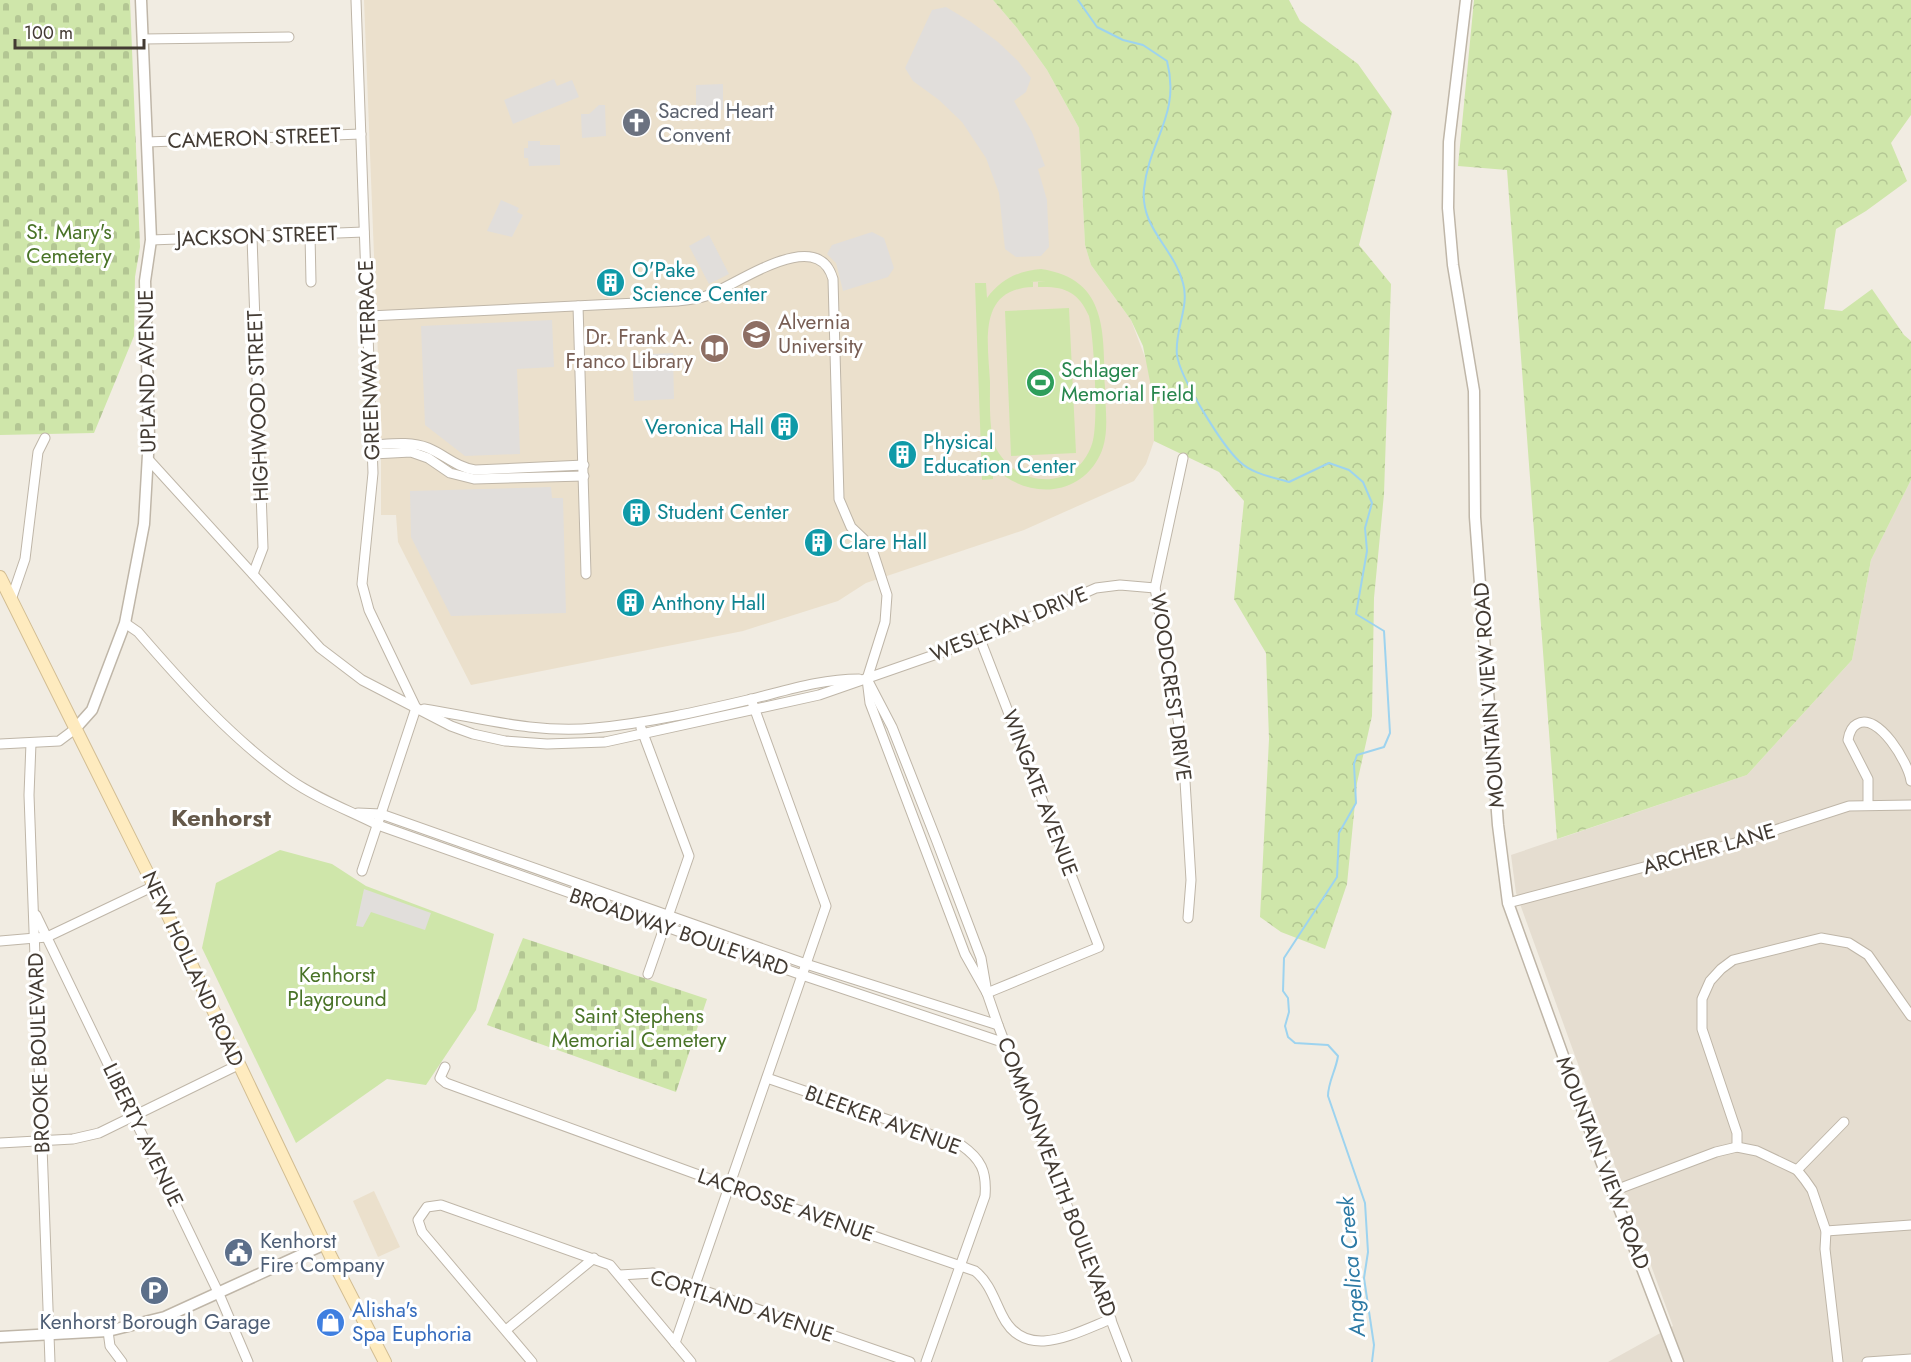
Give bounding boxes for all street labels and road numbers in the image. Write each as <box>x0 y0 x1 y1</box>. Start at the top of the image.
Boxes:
street label: CAMERON STREET <box>167 120 341 156</box>
street label: JACKSON STREET <box>173 218 338 254</box>
street label: GREENWAY TERRACE <box>351 259 387 461</box>
street label: UPLAND AVENUE <box>131 289 163 453</box>
street label: HIGHWOOD STREET <box>240 310 276 502</box>
street label: WESLEYAN DRIVE <box>926 579 1092 669</box>
street label: MOUNTAIN VIEW ROAD <box>1466 581 1512 809</box>
street label: WOODCREST DRIVE <box>1143 591 1199 783</box>
street label: WINGATE AVENUE <box>994 705 1086 881</box>
street label: ARCHER LANE <box>1639 816 1779 882</box>
street label: NEW HOLLAND ROAD <box>134 866 252 1072</box>
street label: BROADWAY BOULEVARD <box>565 880 793 984</box>
street label: BROOKE BOULEVARD <box>21 952 57 1154</box>
street label: COMMONWEALTH BOULEVARD <box>990 1033 1124 1321</box>
street label: MOUNTAIN VIEW ROAD <box>1549 1052 1657 1274</box>
street label: LIBERTY AVENUE <box>95 1058 191 1212</box>
street label: BLEEKER AVENUE <box>801 1078 965 1162</box>
street label: LACROSSE AVENUE <box>694 1161 878 1249</box>
street label: CORTLAND AVENUE <box>646 1262 838 1350</box>

